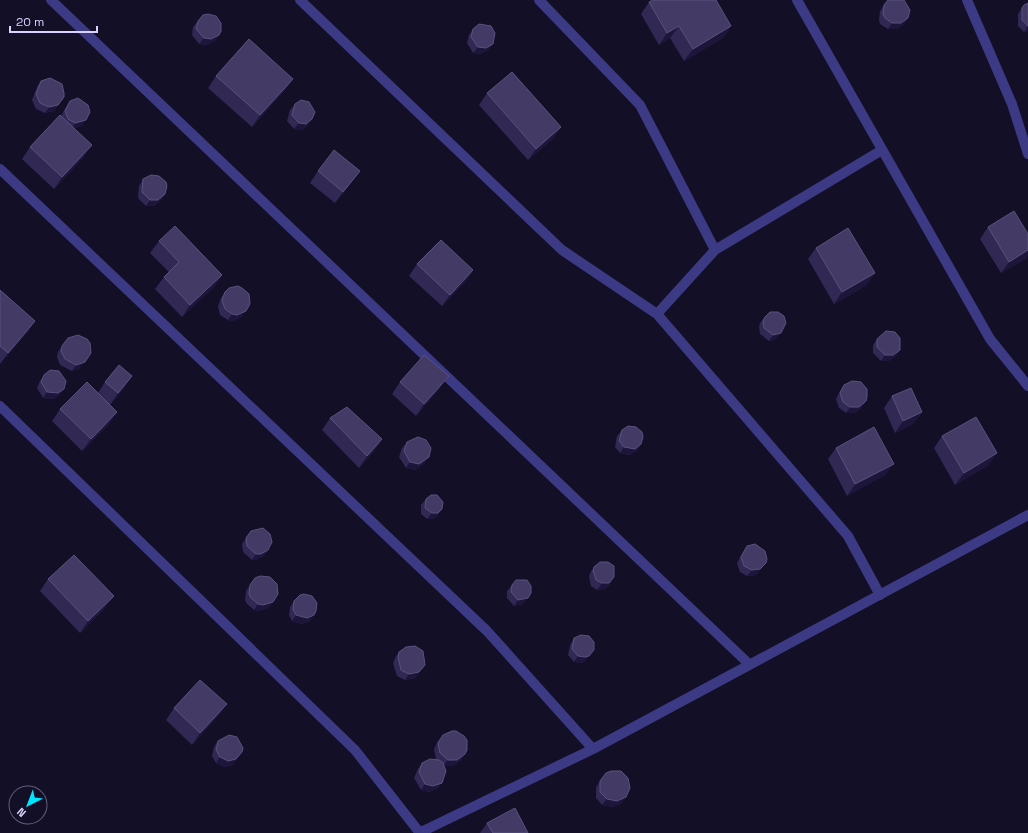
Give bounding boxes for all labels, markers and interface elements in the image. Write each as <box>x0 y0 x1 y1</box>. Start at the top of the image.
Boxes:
scale bar <box>10 8 97 34</box>
text: 20 m <box>16 14 44 30</box>
north arrow <box>8 785 48 825</box>
text: N <box>14 805 29 820</box>

